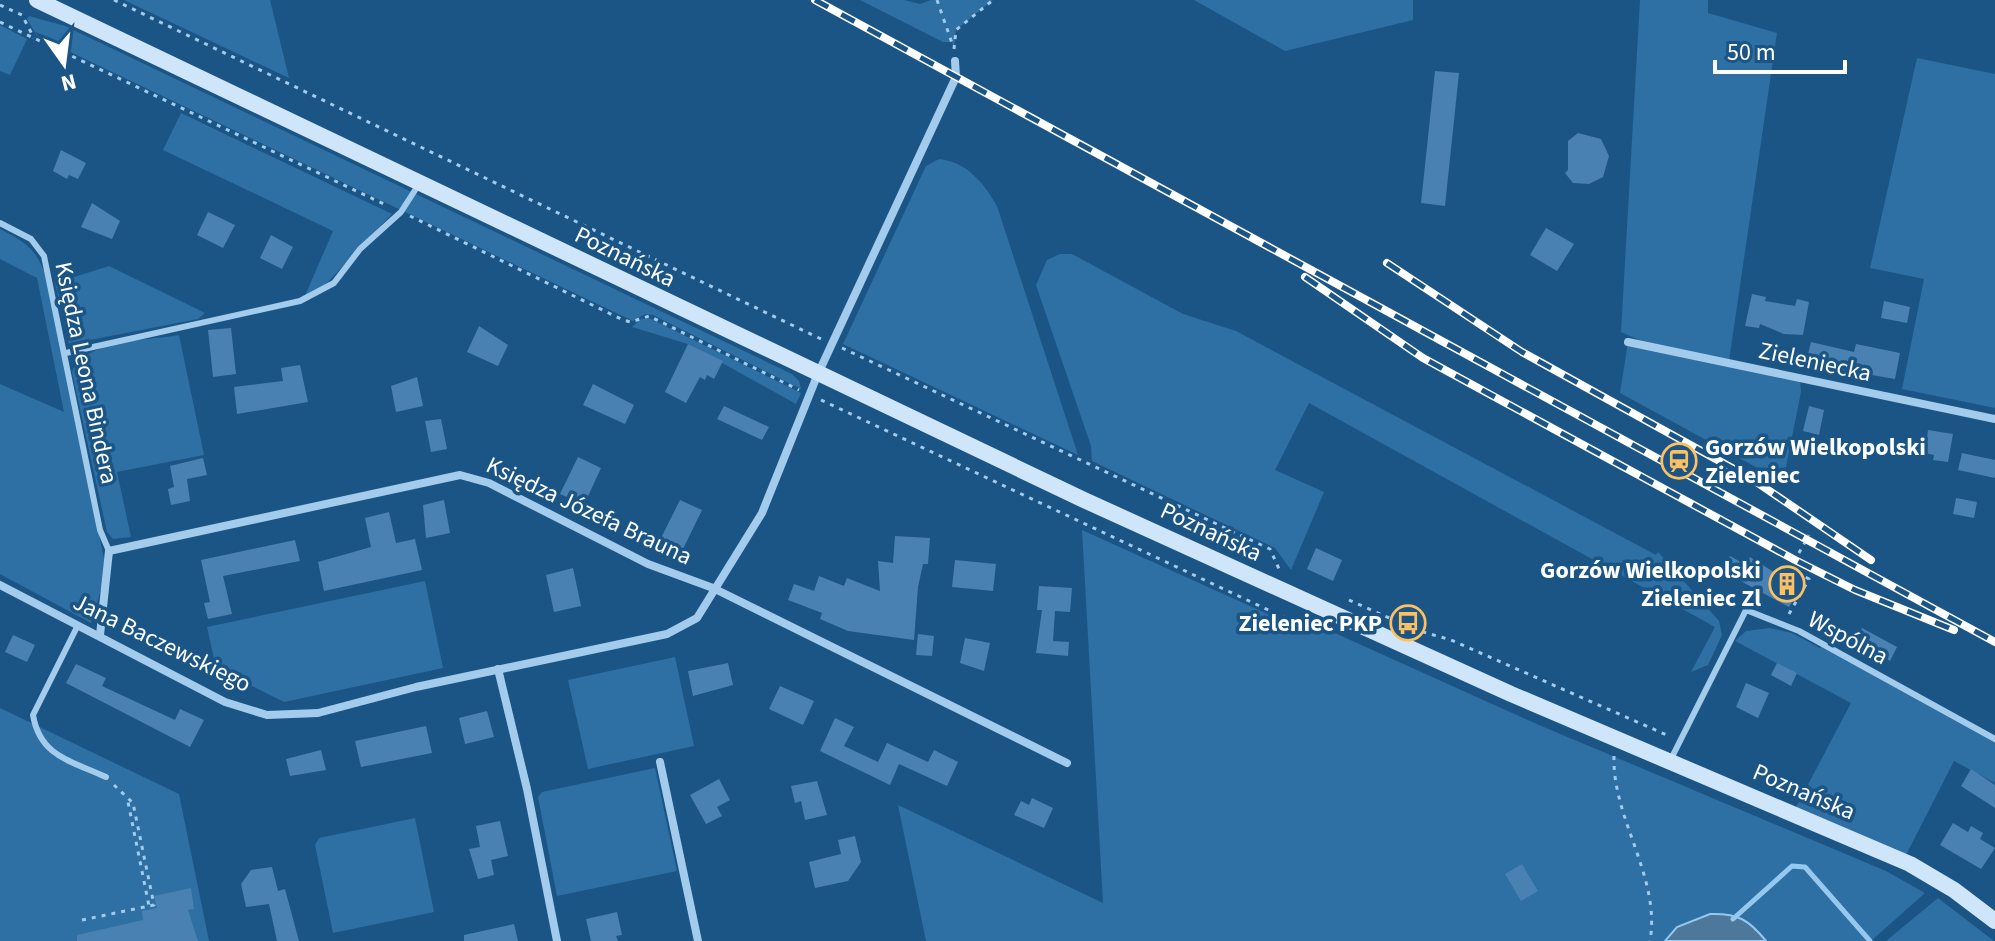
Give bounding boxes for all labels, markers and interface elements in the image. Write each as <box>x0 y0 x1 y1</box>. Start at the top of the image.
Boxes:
north arrow <box>24 24 104 104</box>
scale bar <box>1715 24 1845 74</box>
text: 50 m <box>1727 35 1776 70</box>
text: N <box>58 65 80 100</box>
street label: Poznańska <box>569 218 681 296</box>
street label: Księdza Leona Bindera <box>45 259 127 487</box>
street label: Zieleniecka <box>1755 333 1875 391</box>
place label: Gorzów Wielkopolski Zieleniec <box>1705 430 1926 493</box>
station icon: Gorzów Wielkopolski Zieleniec <box>1660 442 1698 480</box>
street label: Księdza Józefa Brauna <box>480 448 698 574</box>
street label: Poznańska <box>1155 493 1267 571</box>
place label: Gorzów Wielkopolski Zieleniec Zl <box>1540 553 1761 616</box>
building icon: Gorzów Wielkopolski Zieleniec Zl <box>1768 565 1806 603</box>
street label: Jana Baczewskiego <box>67 585 257 701</box>
street label: Wspólna <box>1802 602 1894 674</box>
bus stop icon: Zieleniec PKP <box>1389 604 1427 642</box>
place label: Zieleniec PKP <box>1239 606 1382 641</box>
street label: Poznańska <box>1747 755 1861 829</box>

